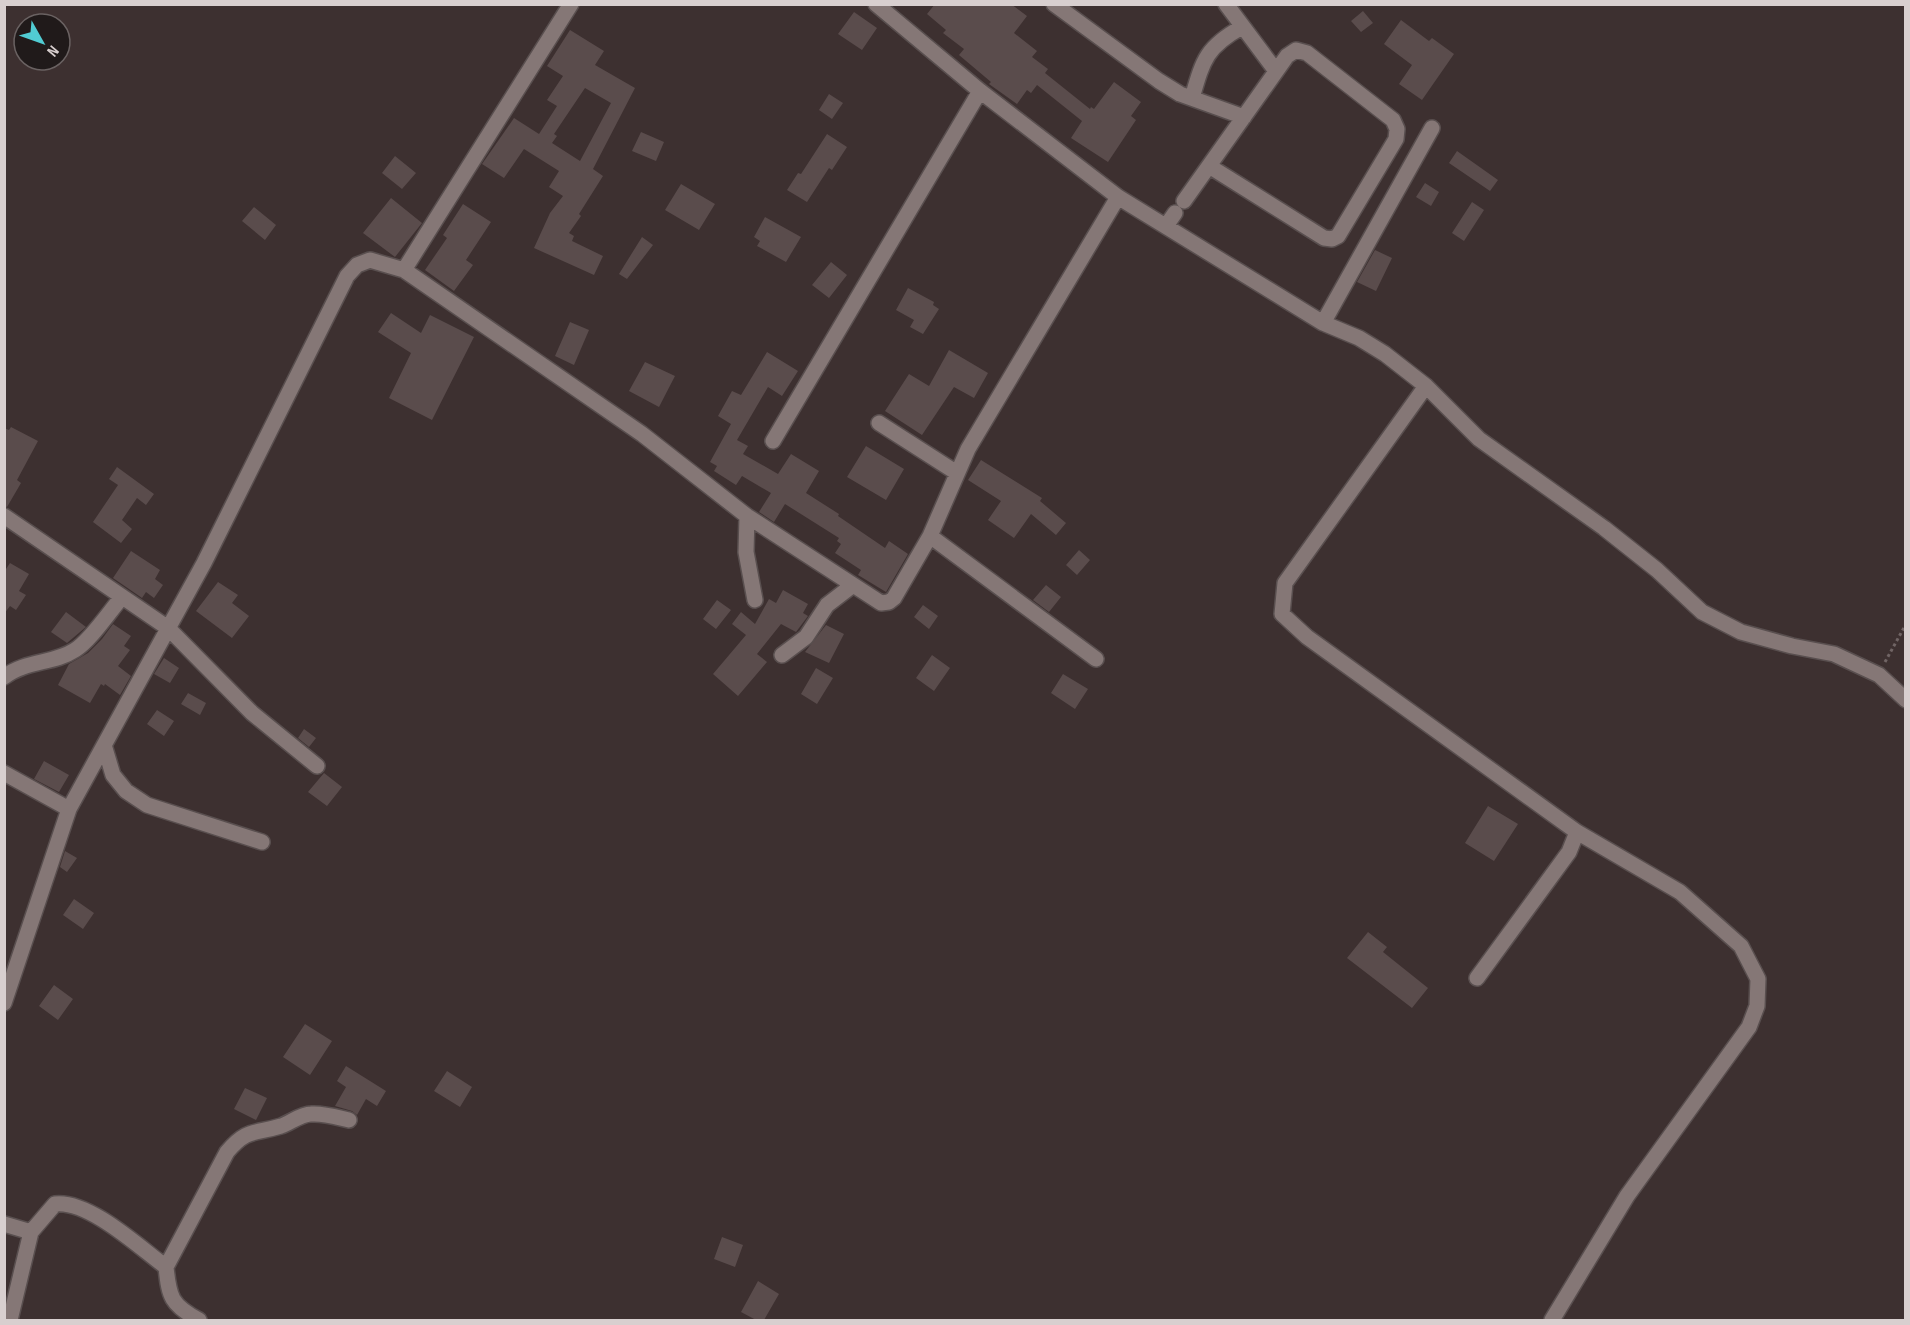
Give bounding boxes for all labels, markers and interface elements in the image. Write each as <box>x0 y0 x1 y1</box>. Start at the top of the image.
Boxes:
north arrow <box>12 12 72 72</box>
text: N <box>42 41 62 60</box>

